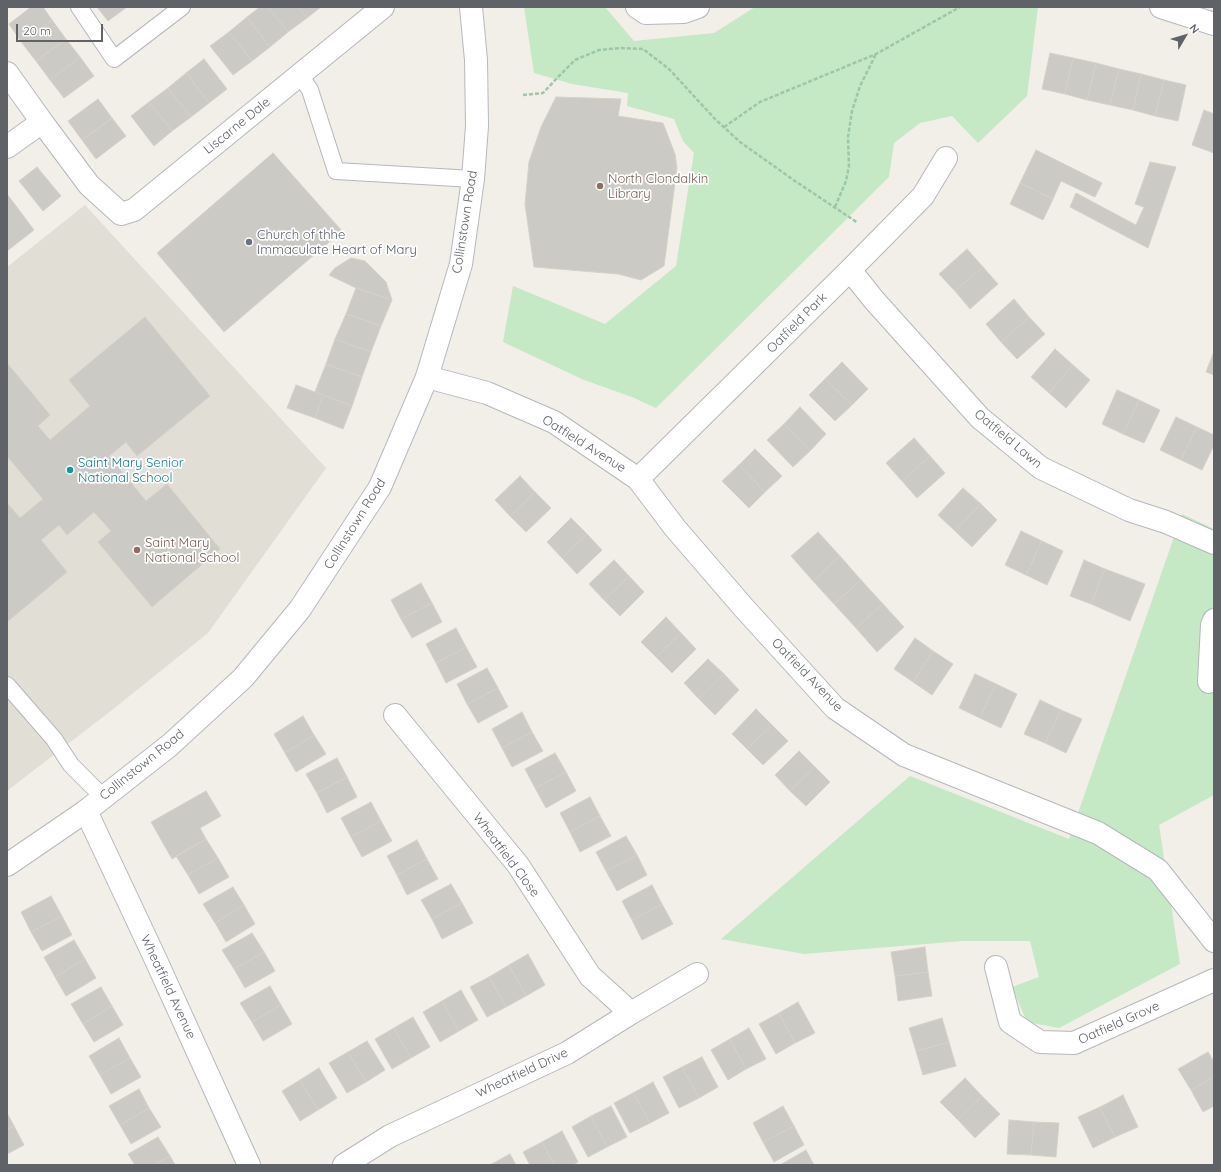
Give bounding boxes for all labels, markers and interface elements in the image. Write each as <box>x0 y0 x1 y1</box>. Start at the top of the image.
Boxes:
scale bar <box>18 16 105 42</box>
north arrow <box>1165 16 1205 56</box>
text: N <box>1186 21 1202 36</box>
text: 20 m <box>23 23 51 38</box>
street label: Liscarne Dale <box>201 94 273 158</box>
street label: Collinstown Road <box>449 169 481 275</box>
place label: North Clondalkin Library <box>608 171 708 202</box>
marker: North Clondalkin Library <box>595 181 605 191</box>
place label: Church of thhe Immaculate Heart of Mary <box>257 227 417 258</box>
marker: Church of thhe Immaculate Heart of Mary <box>244 237 254 247</box>
street label: Oatfield Park <box>764 290 830 356</box>
street label: Oatfield Lawn <box>971 406 1045 472</box>
street label: Oatfield Avenue <box>539 412 629 476</box>
place label: Saint Mary Senior National School <box>78 455 184 486</box>
marker: Saint Mary Senior National School <box>65 465 75 475</box>
street label: Collinstown Road <box>321 476 389 572</box>
place label: Saint Mary National School <box>145 535 239 566</box>
marker: Saint Mary National School <box>132 545 142 555</box>
street label: Oatfield Avenue <box>768 635 846 715</box>
street label: Collinstown Road <box>97 726 187 804</box>
street label: Wheatfield Close <box>469 810 543 900</box>
street label: Wheatfield Avenue <box>137 932 199 1042</box>
street label: Oatfield Grove <box>1076 998 1162 1048</box>
street label: Wheatfield Drive <box>473 1045 571 1101</box>

